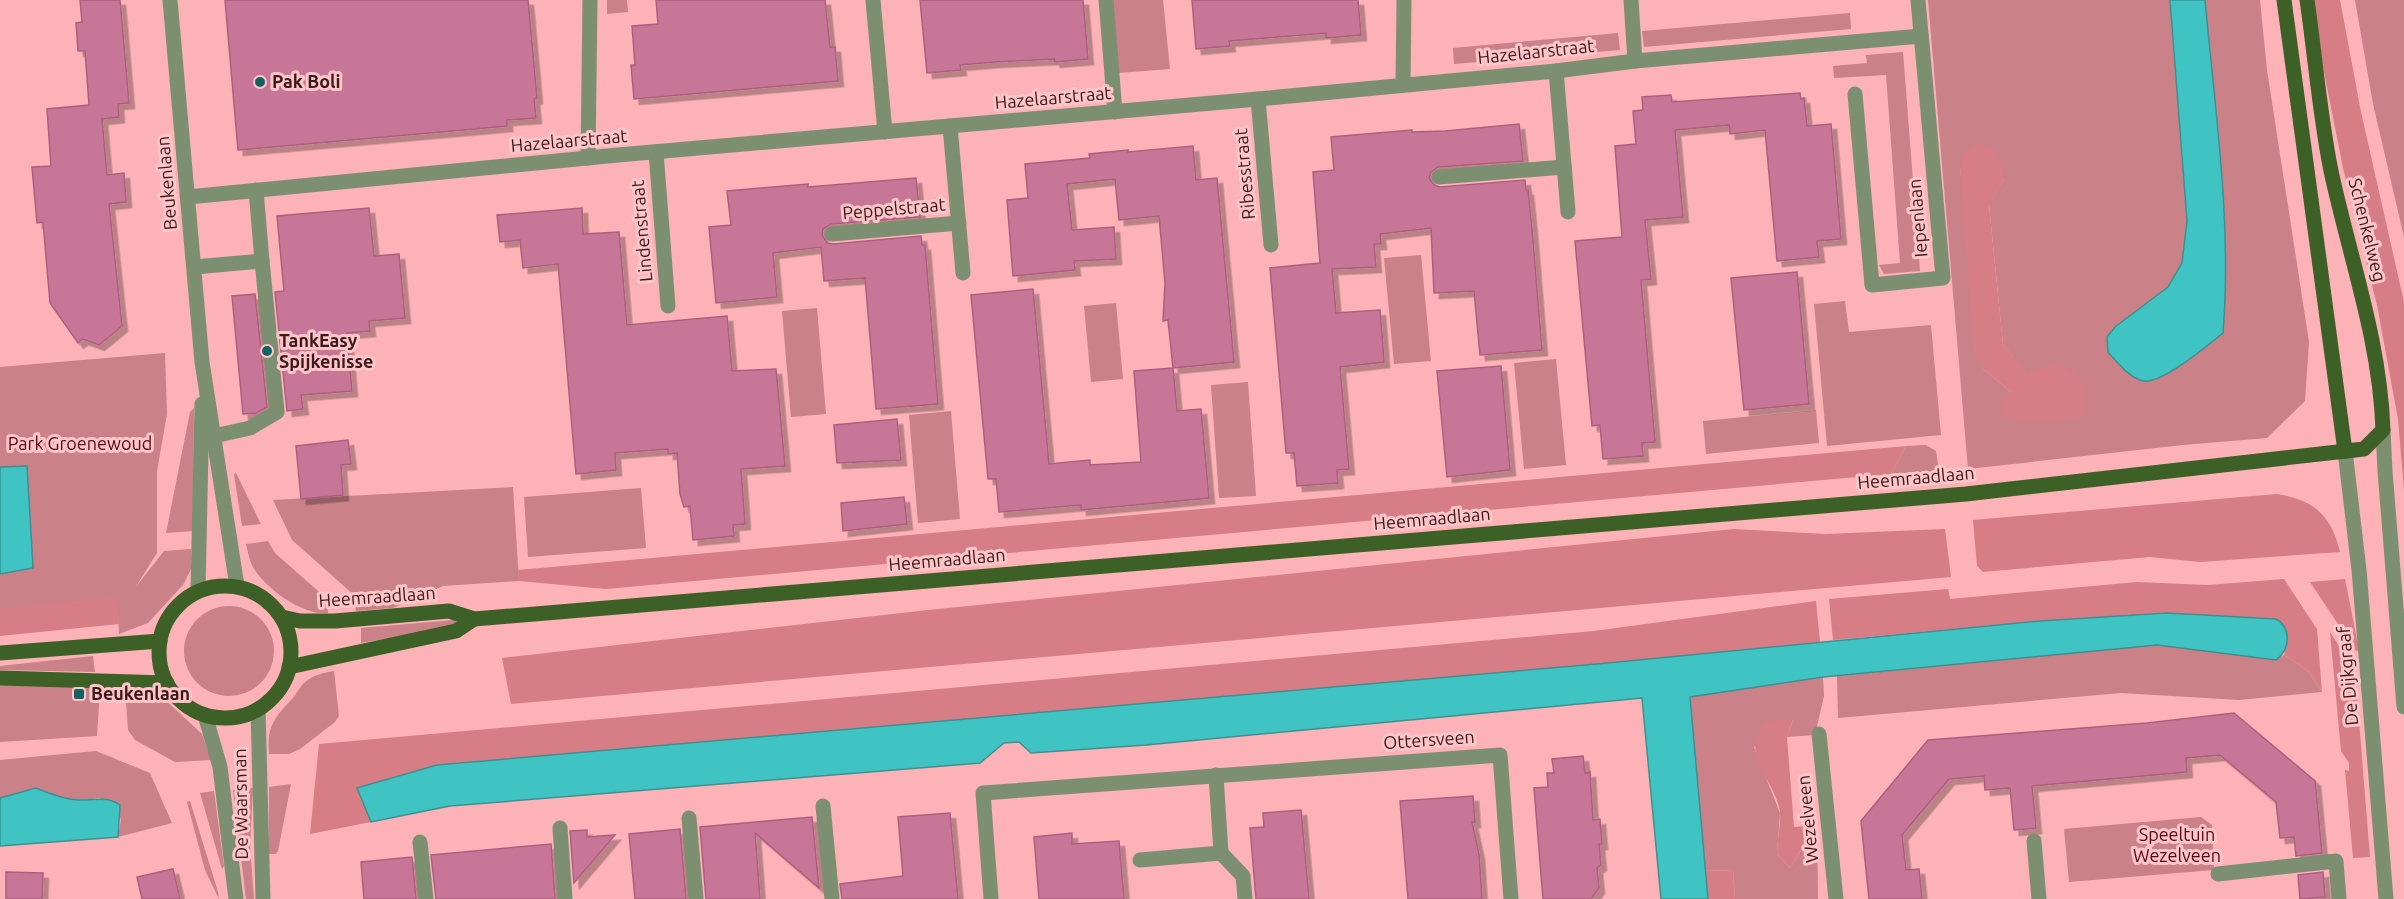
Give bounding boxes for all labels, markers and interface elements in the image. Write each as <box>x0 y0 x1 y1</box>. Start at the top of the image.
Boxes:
street label: Hazelaarstraat <box>1477 35 1595 67</box>
place label: Pak Boli <box>272 71 340 91</box>
marker: Pak Boli <box>253 75 267 89</box>
street label: Hazelaarstraat <box>994 82 1112 112</box>
street label: Hazelaarstraat <box>510 125 628 155</box>
street label: Ribesstraat <box>1230 128 1258 220</box>
street label: Beukenlaan <box>152 135 180 231</box>
street label: Schenkelweg <box>2345 176 2390 284</box>
street label: Iepenlaan <box>1904 178 1930 258</box>
street label: Lindenstraat <box>627 179 655 283</box>
street label: Peppelstraat <box>842 194 946 222</box>
place label: TankEasy Spijkenisse <box>279 330 373 371</box>
marker: TankEasy Spijkenisse <box>260 344 274 358</box>
park label: Park Groenewoud <box>8 433 152 453</box>
street label: Heemraadlaan <box>1857 462 1975 492</box>
street label: Heemraadlaan <box>1373 503 1491 533</box>
street label: Heemraadlaan <box>888 544 1006 574</box>
street label: Heemraadlaan <box>318 582 436 610</box>
street label: De Dijkgraaf <box>2333 626 2361 727</box>
place label: Beukenlaan <box>91 683 190 703</box>
marker: Beukenlaan <box>72 687 86 701</box>
street label: Ottersveen <box>1383 726 1475 752</box>
street label: De Waarsman <box>229 748 251 860</box>
street label: Wezelveen <box>1792 774 1822 864</box>
park label: Speeltuin Wezelveen <box>2133 824 2221 865</box>

